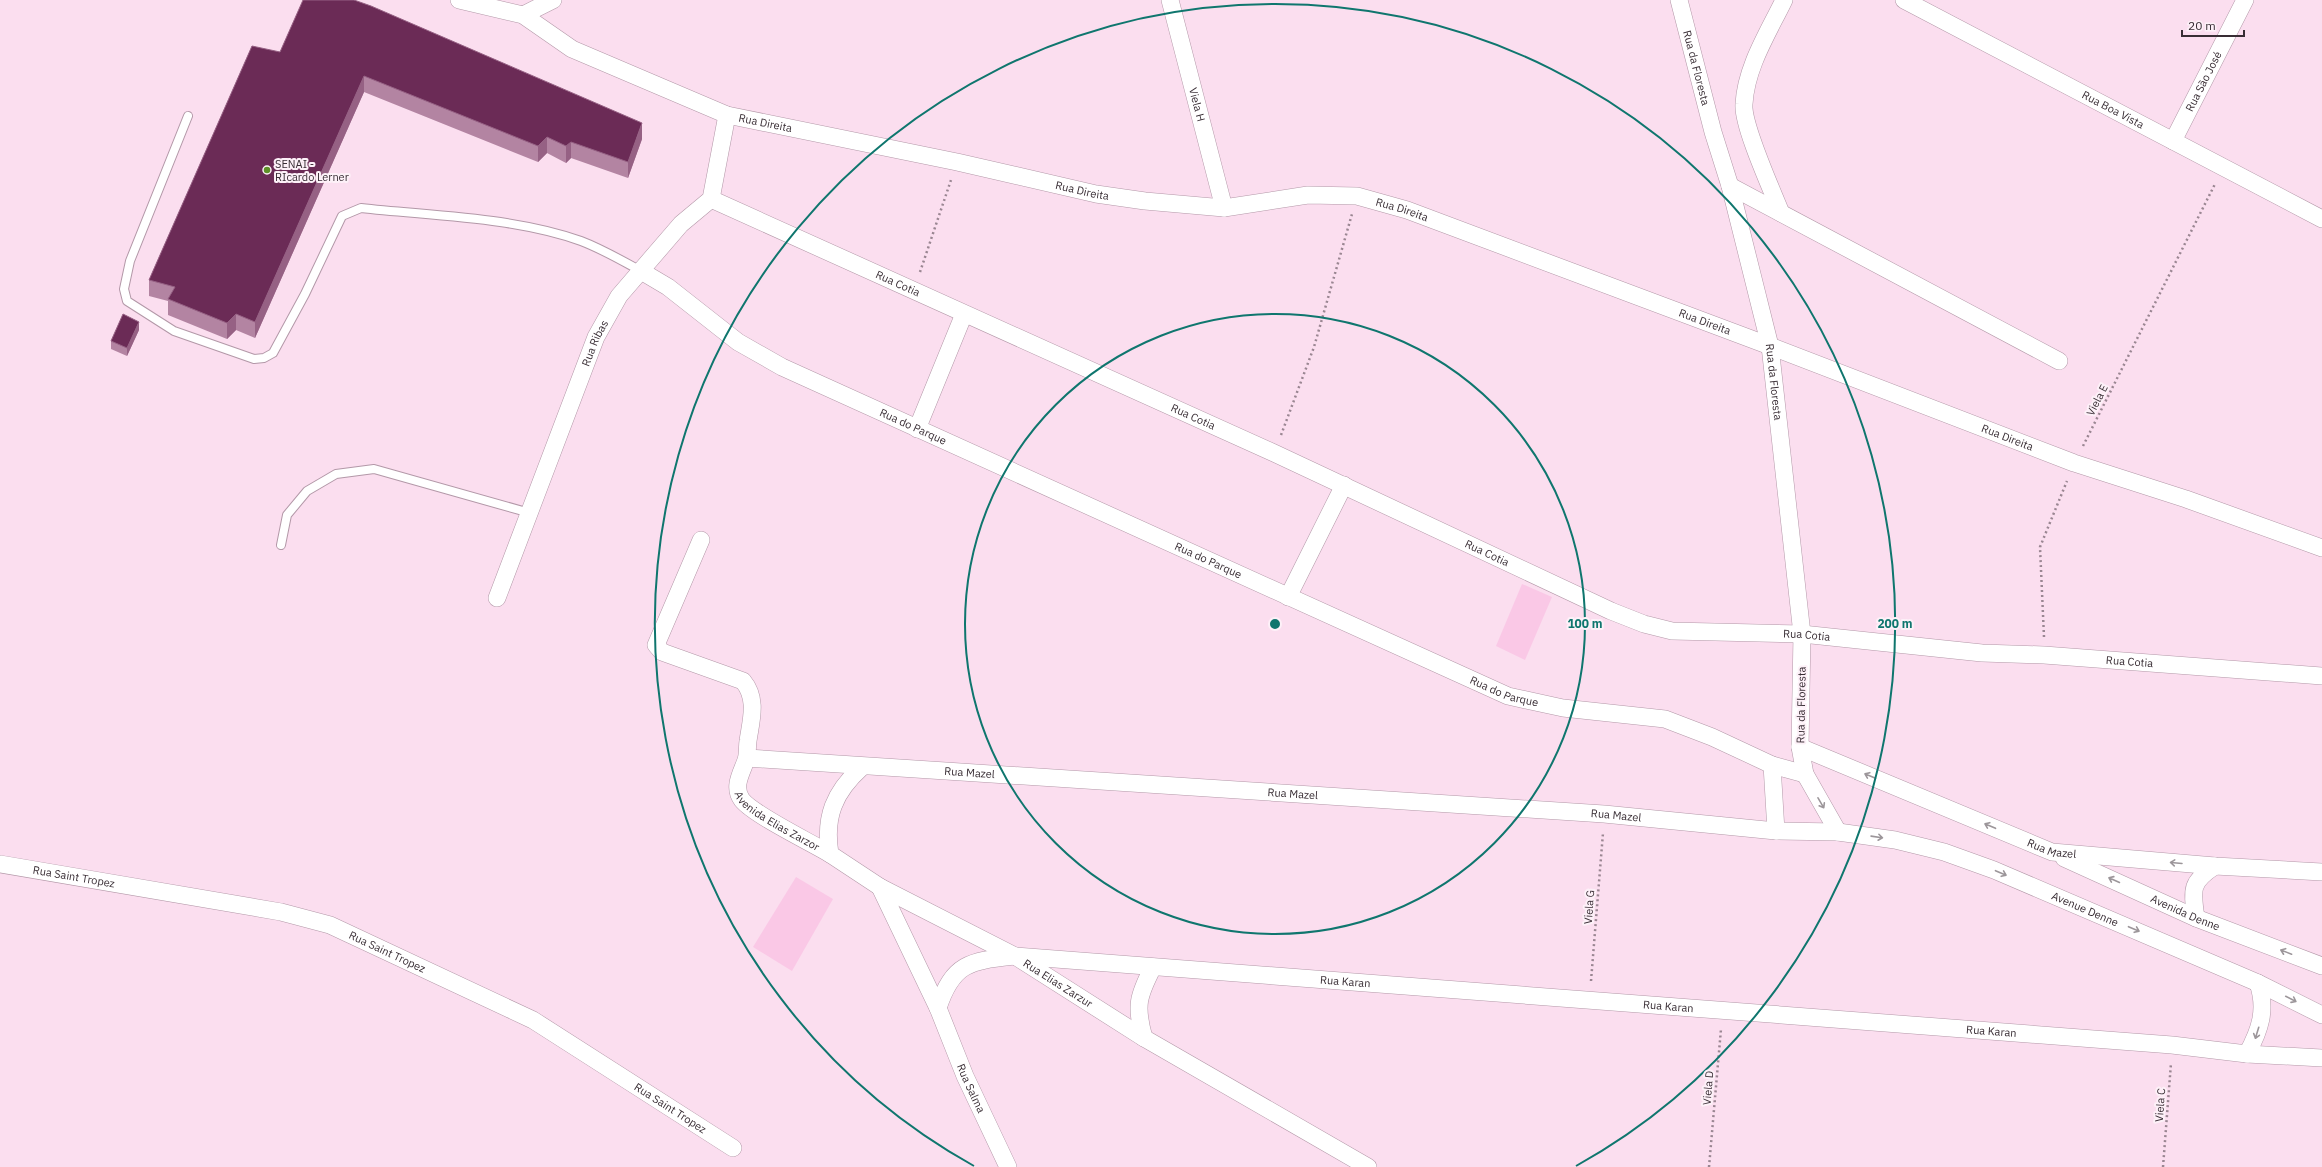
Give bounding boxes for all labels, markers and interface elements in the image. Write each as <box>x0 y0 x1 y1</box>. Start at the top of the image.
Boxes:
scale bar <box>2182 12 2244 38</box>
text: 20 m <box>2188 18 2216 33</box>
street label: Rua da Floresta <box>1680 29 1713 107</box>
street label: Rua São José <box>2182 49 2225 114</box>
street label: Viela H <box>1186 86 1208 123</box>
street label: Rua Boa Vista <box>2080 88 2147 132</box>
street label: Rua Direita <box>737 111 794 135</box>
place label: SENAI - RIcardo Lerner <box>275 157 349 184</box>
marker: SENAI - RIcardo Lerner <box>262 165 272 175</box>
street label: Rua Direita <box>1054 178 1110 203</box>
street label: Rua Direita <box>1374 195 1430 224</box>
street label: Rua Cotia <box>873 267 922 299</box>
street label: Rua Direita <box>1677 305 1733 338</box>
street label: Rua Ribas <box>579 317 611 368</box>
street label: Rua da Floresta <box>1763 343 1785 421</box>
street label: Viela E <box>2083 382 2111 418</box>
street label: Rua Cotia <box>1169 400 1218 433</box>
street label: Rua do Parque <box>877 405 949 448</box>
street label: Rua Direita <box>1979 421 2035 454</box>
street label: Rua Cotia <box>1463 537 1512 569</box>
street label: Rua do Parque <box>1173 539 1244 581</box>
text: 100 m <box>1567 616 1603 631</box>
text: 200 m <box>1877 616 1913 631</box>
centre of rings <box>1268 617 1282 631</box>
street label: Rua Cotia <box>1783 627 1831 644</box>
street label: Rua Cotia <box>2105 653 2154 670</box>
street label: Rua da Floresta <box>1793 666 1809 744</box>
street label: Rua do Parque <box>1468 673 1540 709</box>
street label: Rua Mazel <box>944 764 995 781</box>
one-way arrow <box>1864 772 1876 779</box>
street label: Rua Mazel <box>1267 785 1319 802</box>
street label: Avenida Elias Zarzor <box>731 789 822 854</box>
one-way arrow <box>1818 797 1826 809</box>
street label: Rua Mazel <box>1590 806 1642 825</box>
one-way arrow <box>1984 822 1996 830</box>
one-way arrow <box>1870 834 1883 841</box>
street label: Rua Mazel <box>2025 835 2077 861</box>
one-way arrow <box>2170 859 2183 866</box>
street label: Rua Saint Tropez <box>32 863 116 891</box>
one-way arrow <box>1995 869 2007 877</box>
one-way arrow <box>2108 876 2120 884</box>
street label: Viela G <box>1581 889 1597 925</box>
street label: Avenue Denne <box>2050 889 2121 930</box>
street label: Avenida Denne <box>2148 891 2222 933</box>
one-way arrow <box>2127 926 2139 934</box>
street label: Rua Saint Tropez <box>347 928 428 976</box>
one-way arrow <box>2280 948 2292 956</box>
street label: Rua Elias Zarzur <box>1021 956 1095 1011</box>
street label: Rua Karan <box>1320 972 1371 990</box>
one-way arrow <box>2285 996 2297 1003</box>
street label: Rua Karan <box>1643 997 1694 1015</box>
street label: Rua Karan <box>1966 1022 2017 1040</box>
one-way arrow <box>2253 1026 2260 1039</box>
street label: Rua Salma <box>954 1062 988 1115</box>
street label: Viela D <box>1700 1070 1716 1106</box>
street label: Rua Saint Tropez <box>632 1080 709 1136</box>
street label: Viela C <box>2152 1087 2168 1122</box>

